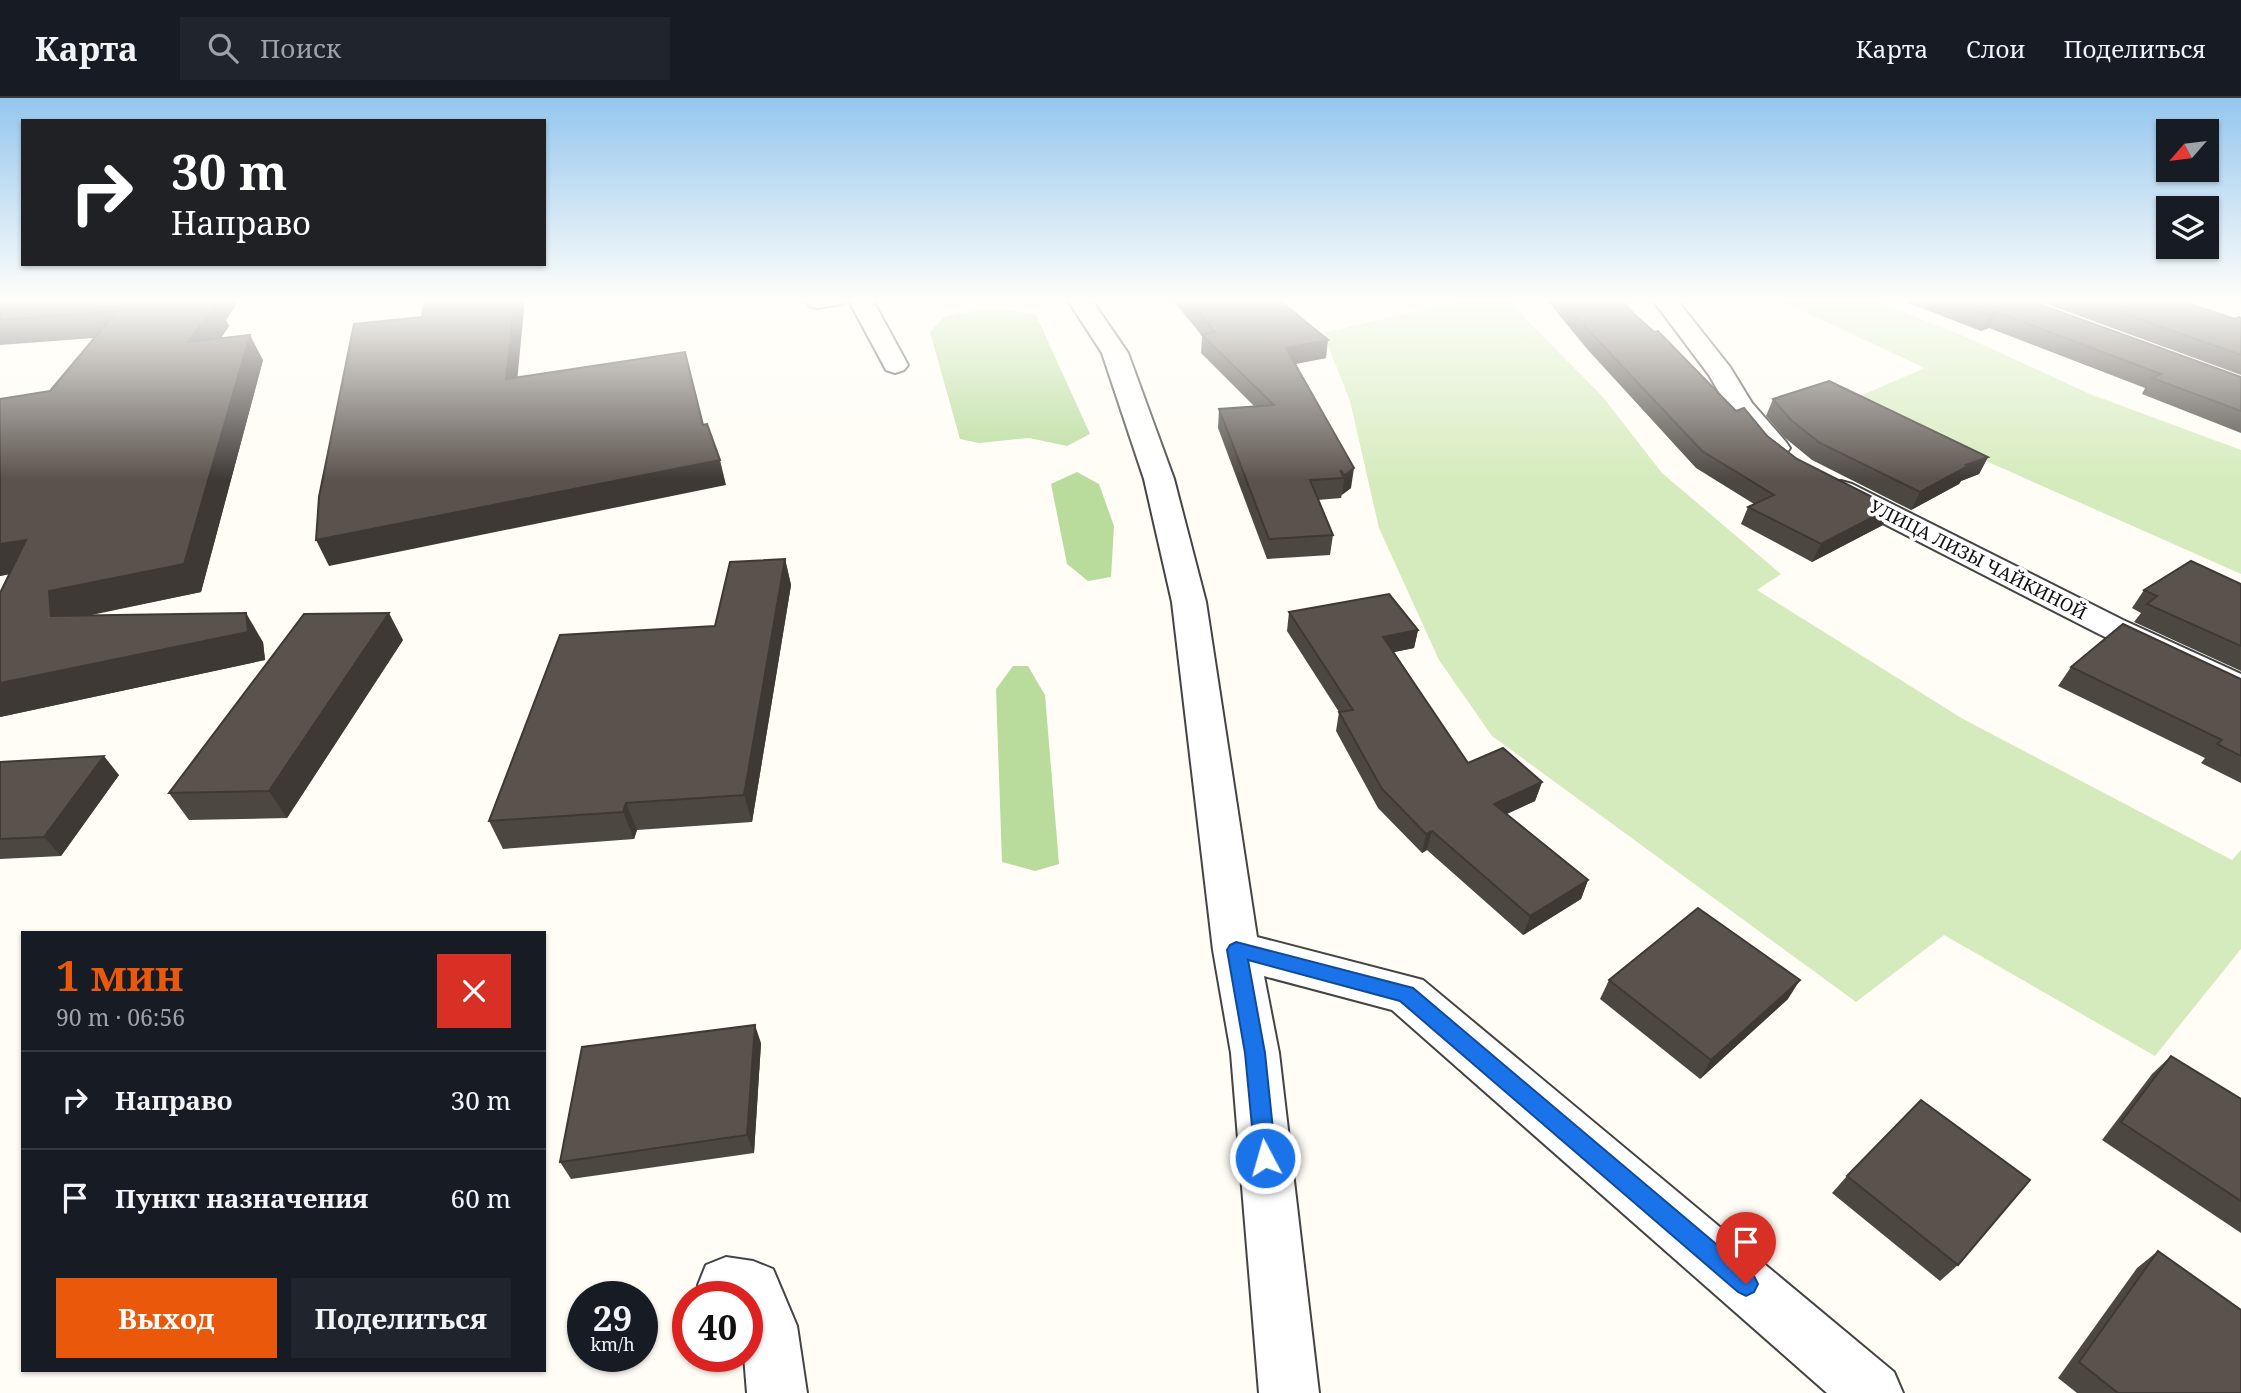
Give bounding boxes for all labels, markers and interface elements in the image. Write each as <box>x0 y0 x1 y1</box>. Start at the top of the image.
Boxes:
search box <box>180 17 670 80</box>
text: Карта <box>35 26 138 71</box>
icon: search <box>204 29 242 67</box>
text: Поиск <box>260 30 341 66</box>
text: Карта <box>1856 32 1928 65</box>
text: Слои <box>1966 32 2026 65</box>
text: Поделиться <box>2064 32 2206 65</box>
north arrow <box>2156 119 2219 182</box>
map controls <box>2156 119 2219 259</box>
text: 30 m <box>171 138 287 204</box>
icon: right <box>56 147 147 238</box>
button: layers <box>2156 196 2219 259</box>
text: Направо <box>171 201 311 244</box>
street label: УЛИЦА ЛИЗЫ ЧАЙКИНОЙ <box>1866 494 2091 624</box>
text: 1 мин <box>56 946 183 1003</box>
button: close <box>437 954 511 1028</box>
text: 90 m · 06:56 <box>56 1001 185 1033</box>
icon: right <box>56 1081 94 1119</box>
text: Направо <box>115 1082 233 1118</box>
text: 30 m <box>451 1082 511 1118</box>
position arrow <box>1228 1121 1302 1195</box>
icon: arrive <box>56 1179 94 1217</box>
text: Пункт назначения <box>115 1180 368 1216</box>
text: 60 m <box>451 1180 511 1216</box>
pin <box>1716 1212 1776 1284</box>
icon: arrive <box>1727 1223 1765 1261</box>
button: Выход <box>56 1278 277 1358</box>
button: Поделиться <box>291 1278 511 1358</box>
speed limit sign: 40 <box>672 1281 763 1372</box>
text: 29 <box>593 1294 632 1341</box>
text: km/h <box>590 1332 635 1356</box>

